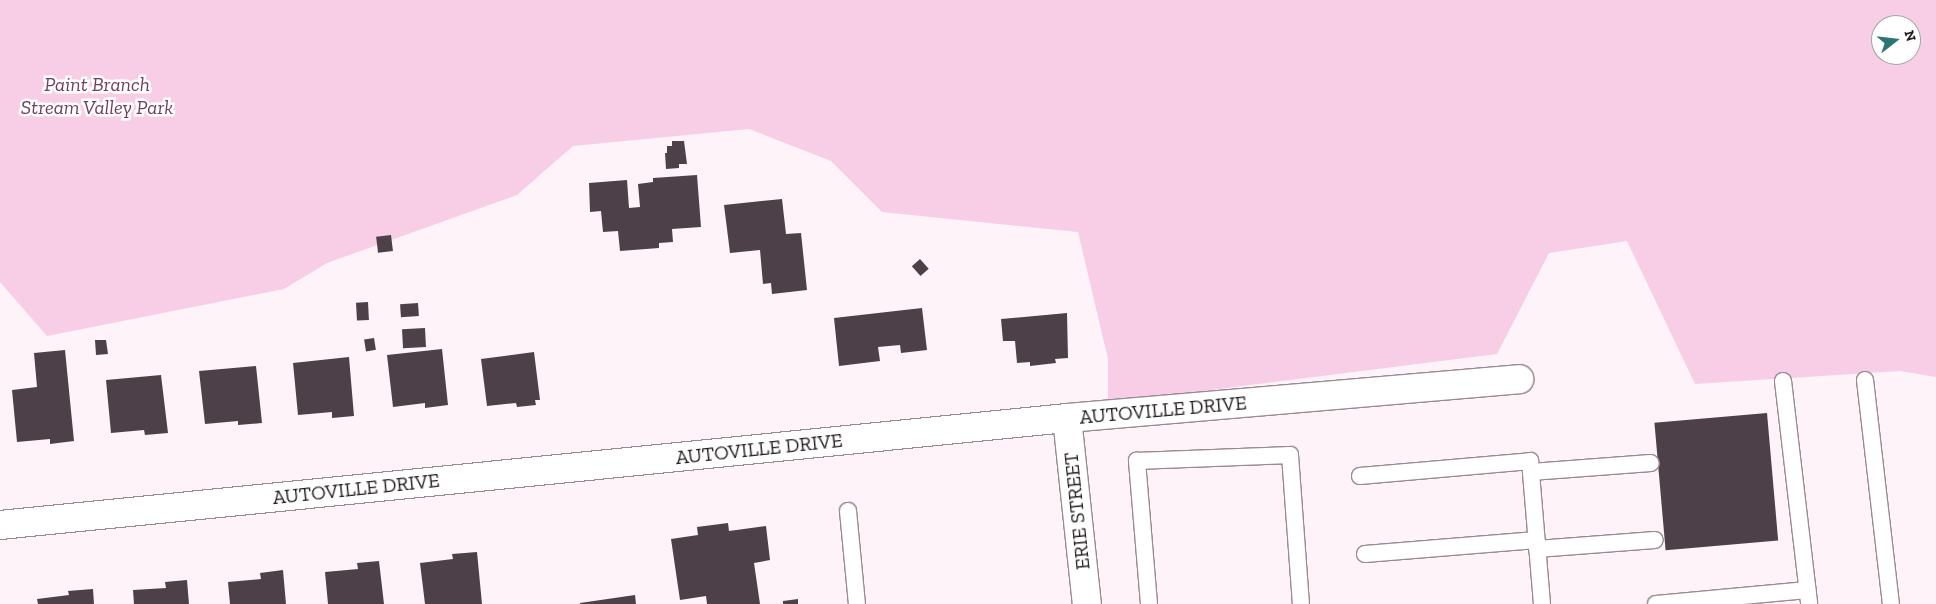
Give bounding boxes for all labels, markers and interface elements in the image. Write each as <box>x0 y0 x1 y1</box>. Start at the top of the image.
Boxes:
north arrow <box>1871 15 1921 65</box>
text: N <box>1900 29 1920 43</box>
park label: Paint Branch Stream Valley Park <box>20 73 174 120</box>
street label: AUTOVILLE DRIVE <box>1078 391 1248 429</box>
street label: AUTOVILLE DRIVE <box>674 428 844 470</box>
street label: ERIE STREET <box>1059 451 1095 571</box>
street label: AUTOVILLE DRIVE <box>271 468 441 510</box>

